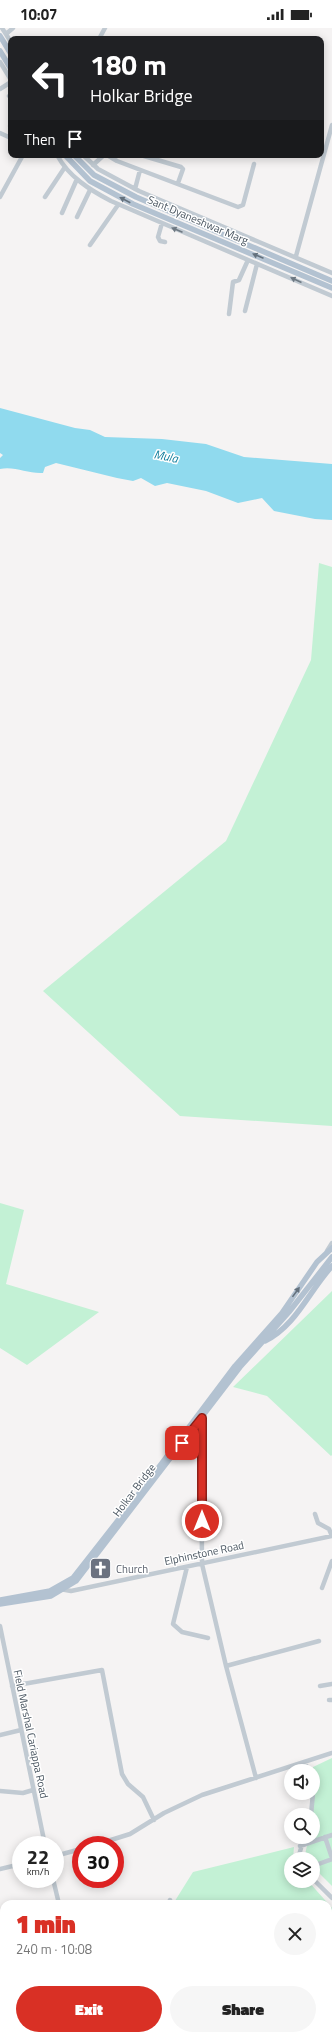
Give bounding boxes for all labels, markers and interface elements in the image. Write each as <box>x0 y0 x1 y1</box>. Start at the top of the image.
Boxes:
text: 10:07 <box>20 3 57 26</box>
text: 180 m <box>90 43 167 86</box>
icon: left <box>24 52 76 104</box>
text: Holkar Bridge <box>90 82 193 109</box>
text: Then <box>24 128 56 151</box>
icon: arrive <box>64 128 86 150</box>
street label: Sant Dyaneshwar Marg <box>145 192 251 249</box>
one-way arrow <box>120 196 131 203</box>
one-way arrow <box>171 227 182 233</box>
one-way arrow <box>252 253 263 259</box>
one-way arrow <box>291 277 302 283</box>
water label: Mula <box>152 444 181 468</box>
one-way arrow <box>292 1287 300 1298</box>
pin <box>165 1426 199 1460</box>
icon: arrive <box>171 1432 193 1454</box>
street label: Holkar Bridge <box>109 1460 160 1520</box>
position arrow <box>181 1500 223 1542</box>
street label: Elphinstone Road <box>163 1537 246 1569</box>
church icon: Church <box>87 1556 113 1582</box>
place label: Church <box>116 1561 148 1577</box>
street label: Field Marshal Cariappa Road <box>10 1668 52 1800</box>
map controls <box>284 1764 320 1888</box>
button: sound <box>284 1764 320 1800</box>
button: search <box>284 1808 320 1844</box>
speed limit sign: 30 <box>72 1836 124 1888</box>
text: 22 <box>27 1841 49 1872</box>
button: layers <box>284 1852 320 1888</box>
text: km/h <box>27 1864 49 1879</box>
text: 1 min <box>16 1906 76 1942</box>
button: close <box>274 1913 316 1955</box>
text: 240 m · 10:08 <box>16 1939 92 1959</box>
button: Exit <box>16 1986 162 2032</box>
button: Share <box>170 1986 316 2032</box>

